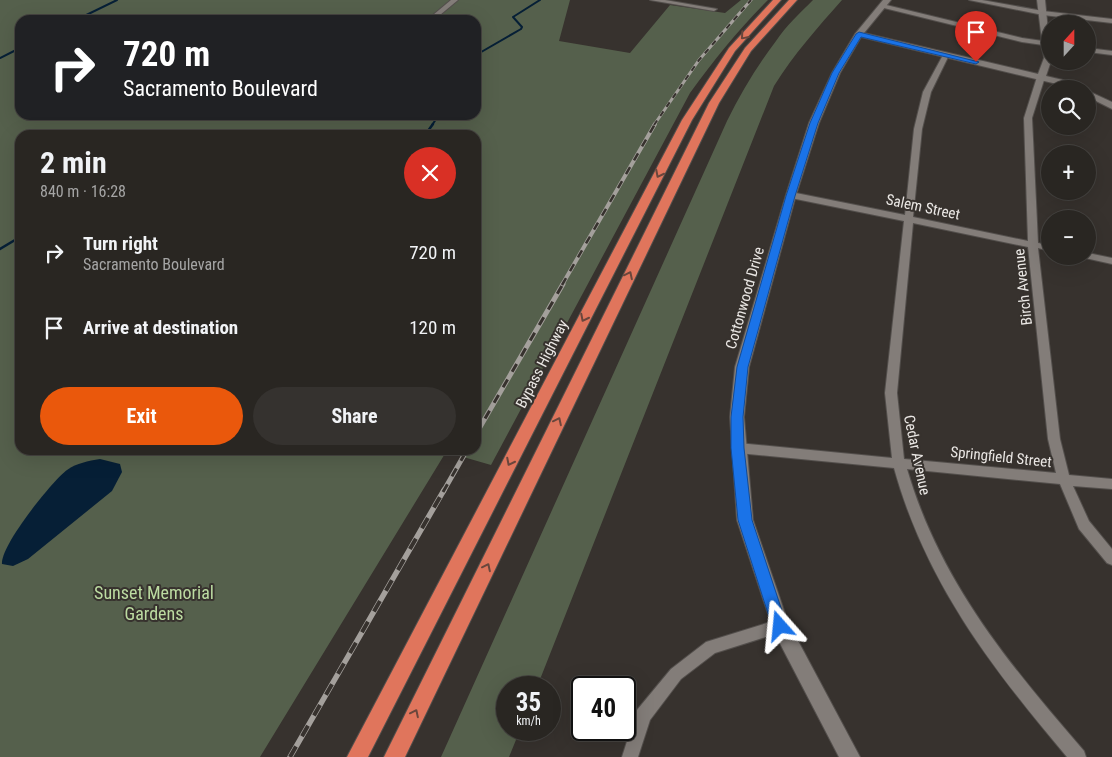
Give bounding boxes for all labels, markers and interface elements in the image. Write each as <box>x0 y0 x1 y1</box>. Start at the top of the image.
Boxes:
pin <box>955 11 997 62</box>
north arrow <box>1041 15 1096 70</box>
map controls <box>1041 15 1096 265</box>
icon: arrive <box>962 18 990 46</box>
one-way arrow <box>741 30 750 39</box>
text: 720 m <box>123 34 210 75</box>
icon: right <box>40 35 105 100</box>
text: Sacramento Boulevard <box>123 76 318 101</box>
button: search <box>1041 80 1096 135</box>
text: 2 min <box>40 145 107 180</box>
button: + <box>1041 145 1096 200</box>
button: close <box>404 147 456 199</box>
one-way arrow <box>655 169 665 178</box>
text: 840 m · 16:28 <box>40 182 126 201</box>
street label: Salem Street <box>884 190 962 224</box>
button: − <box>1041 210 1096 265</box>
text: Turn right <box>83 232 158 255</box>
icon: right <box>40 239 68 267</box>
text: 720 m <box>409 241 456 264</box>
street label: Cottonwood Drive <box>722 245 768 351</box>
street label: Birch Avenue <box>1010 248 1036 326</box>
text: Sacramento Boulevard <box>83 255 225 274</box>
one-way arrow <box>623 271 634 280</box>
one-way arrow <box>581 313 591 322</box>
icon: arrive <box>40 314 68 342</box>
text: Arrive at destination <box>83 316 238 339</box>
text: 120 m <box>409 316 456 339</box>
street label: Bypass Highway <box>512 317 572 411</box>
button: Exit <box>40 387 243 445</box>
button: Share <box>253 387 456 445</box>
street label: Cedar Avenue <box>900 413 934 497</box>
one-way arrow <box>552 417 562 426</box>
street label: Springfield Street <box>949 443 1053 471</box>
one-way arrow <box>506 457 516 466</box>
one-way arrow <box>481 563 491 572</box>
park label: Sunset Memorial Gardens <box>94 582 214 624</box>
position arrow <box>753 599 805 651</box>
speed limit sign: 40 <box>571 676 636 741</box>
text: 35 <box>516 688 541 717</box>
one-way arrow <box>409 709 420 718</box>
text: km/h <box>516 714 541 728</box>

